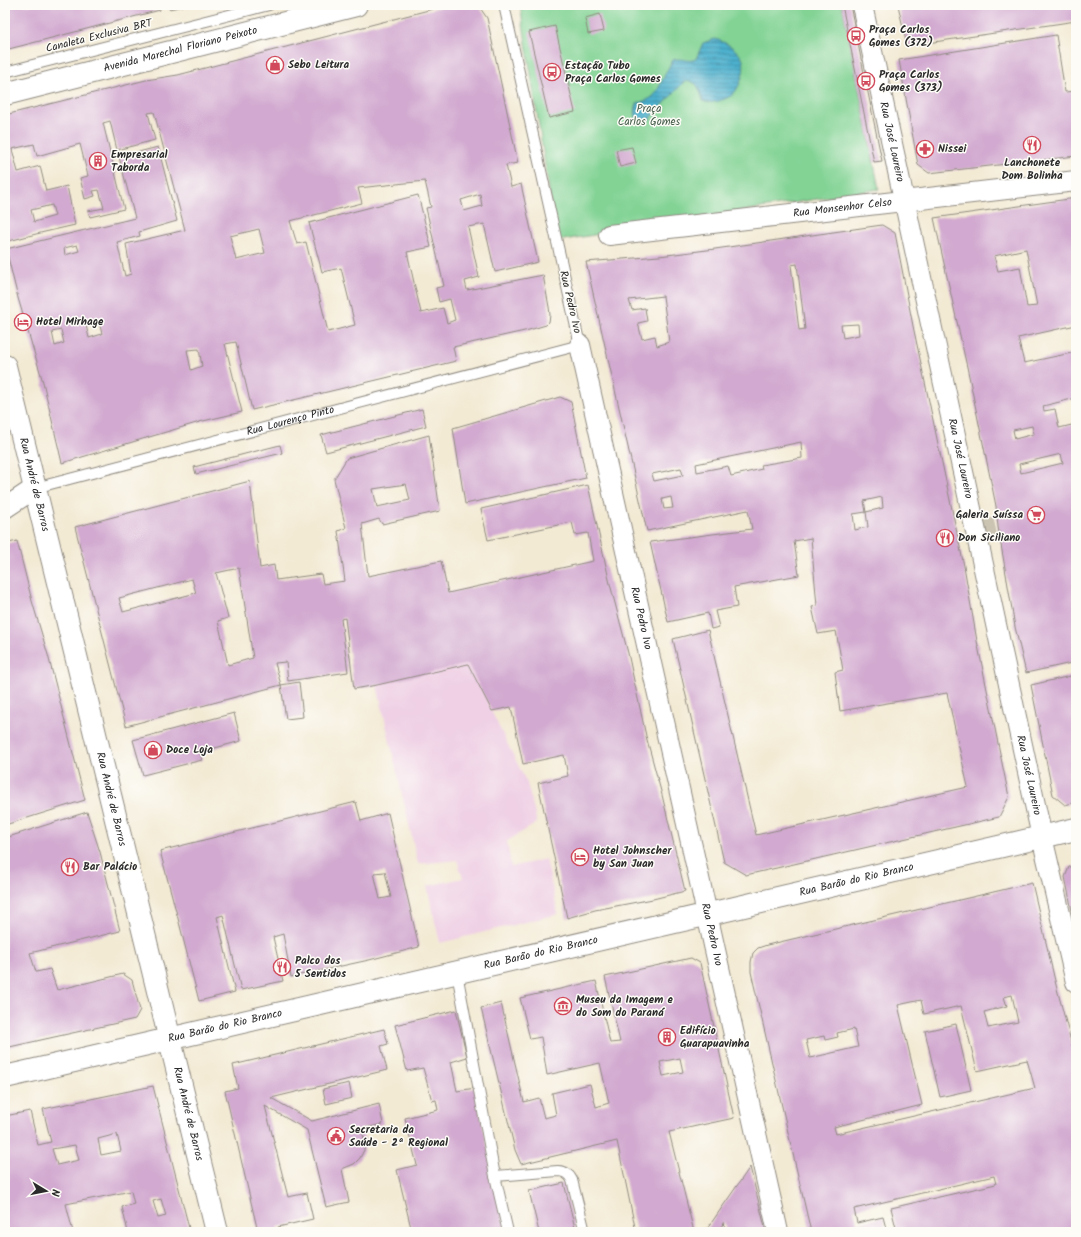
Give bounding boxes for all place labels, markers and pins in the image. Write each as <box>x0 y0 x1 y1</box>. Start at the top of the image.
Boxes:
place label: Praça Carlos Gomes (372) <box>869 21 933 52</box>
bus stop icon: Praça Carlos Gomes (372) <box>846 26 866 46</box>
shop icon: Sebo Leitura <box>265 55 285 75</box>
place label: Sebo Leitura <box>288 56 349 74</box>
place label: Estação Tubo Praça Carlos Gomes <box>565 57 662 88</box>
bus stop icon: Estação Tubo Praça Carlos Gomes <box>542 62 562 82</box>
place label: Praça Carlos Gomes (373) <box>879 66 943 97</box>
bus stop icon: Praça Carlos Gomes (373) <box>856 71 876 91</box>
restaurant icon: Lanchonete Dom Bolinha <box>1022 135 1042 155</box>
pharmacy icon: Nissei <box>915 139 935 159</box>
place label: Nissei <box>938 140 967 158</box>
place label: Empresarial Taborda <box>111 146 168 177</box>
building icon: Empresarial Taborda <box>88 151 108 171</box>
place label: Lanchonete Dom Bolinha <box>1001 154 1063 185</box>
hotel icon: Hotel Mirhage <box>13 312 33 332</box>
place label: Hotel Mirhage <box>36 313 104 331</box>
supermarket icon: Galeria Suíssa <box>1026 505 1046 525</box>
place label: Galeria Suíssa <box>956 506 1023 524</box>
restaurant icon: Don Siciliano <box>935 528 955 548</box>
place label: Don Siciliano <box>958 529 1020 547</box>
shop icon: Doce Loja <box>143 740 163 760</box>
place label: Doce Loja <box>166 741 213 759</box>
place label: Hotel Johnscher by San Juan <box>593 842 672 873</box>
hotel icon: Hotel Johnscher by San Juan <box>570 847 590 867</box>
restaurant icon: Bar Palácio <box>60 857 80 877</box>
place label: Bar Palácio <box>83 858 137 876</box>
place label: Palco dos 5 Sentidos <box>294 952 347 983</box>
restaurant icon: Palco dos 5 Sentidos <box>272 957 292 977</box>
place label: Museu da Imagem e do Som do Paraná <box>576 991 673 1022</box>
museum icon: Museu da Imagem e do Som do Paraná <box>553 996 573 1016</box>
place label: Edifício Guarapuavinha <box>680 1022 750 1053</box>
building icon: Edifício Guarapuavinha <box>657 1027 677 1047</box>
place label: Secretaria da Saúde - 2ª Regional <box>349 1121 448 1152</box>
public building icon: Secretaria da Saúde - 2ª Regional <box>326 1126 346 1146</box>

